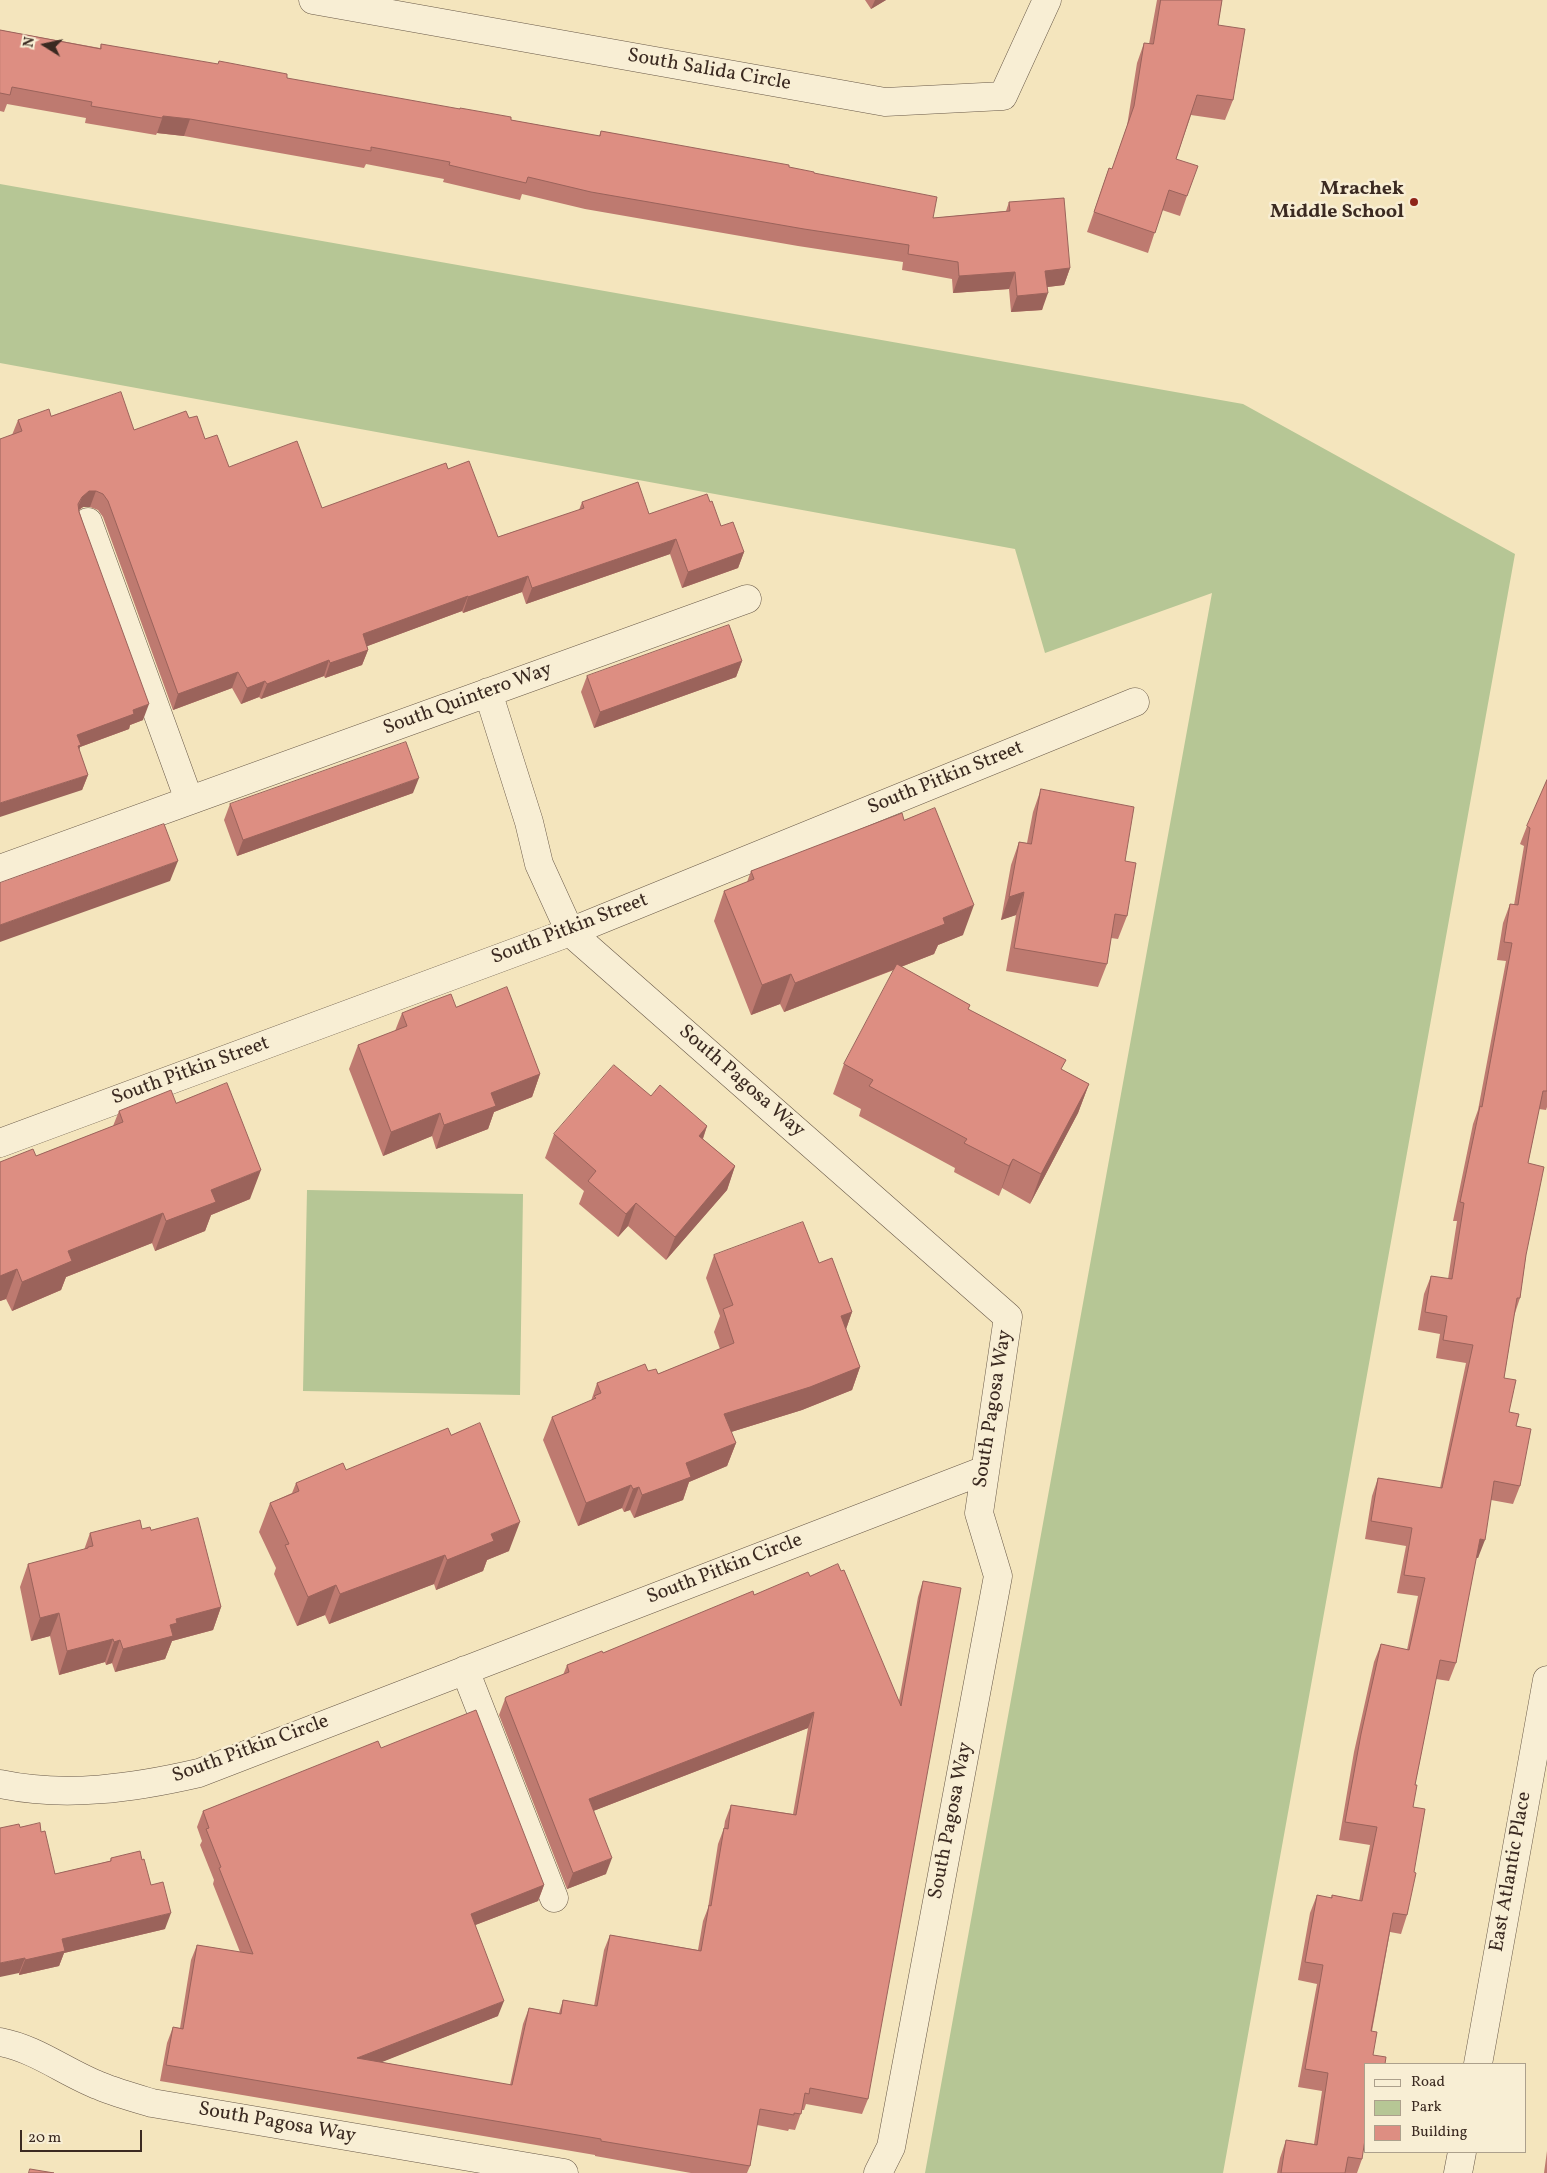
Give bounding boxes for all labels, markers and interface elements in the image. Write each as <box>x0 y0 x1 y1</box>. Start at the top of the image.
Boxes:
north arrow <box>20 20 70 70</box>
text: N <box>19 36 40 49</box>
street label: South Salida Circle <box>625 45 793 97</box>
place label: Mrachek Middle School <box>1270 178 1404 225</box>
marker: Mrachek Middle School <box>1408 196 1420 208</box>
street label: South Quintero Way <box>380 658 556 742</box>
street label: South Pitkin Street <box>865 737 1027 821</box>
street label: South Pitkin Street <box>488 889 652 971</box>
street label: South Pagosa Way <box>673 1021 809 1143</box>
street label: South Pitkin Street <box>109 1032 273 1112</box>
street label: South Pagosa Way <box>970 1328 1018 1490</box>
street label: South Pitkin Circle <box>644 1529 806 1611</box>
street label: South Pitkin Circle <box>169 1711 333 1789</box>
street label: South Pagosa Way <box>925 1740 979 1902</box>
street label: East Atlantic Place <box>1486 1790 1538 1954</box>
legend <box>1364 2063 1527 2153</box>
text: Road <box>1411 2072 1445 2093</box>
text: Park <box>1411 2097 1442 2118</box>
street label: South Pagosa Way <box>196 2098 358 2150</box>
scale bar <box>22 2120 145 2152</box>
text: Building <box>1411 2122 1467 2143</box>
text: 20 m <box>28 2128 61 2149</box>

